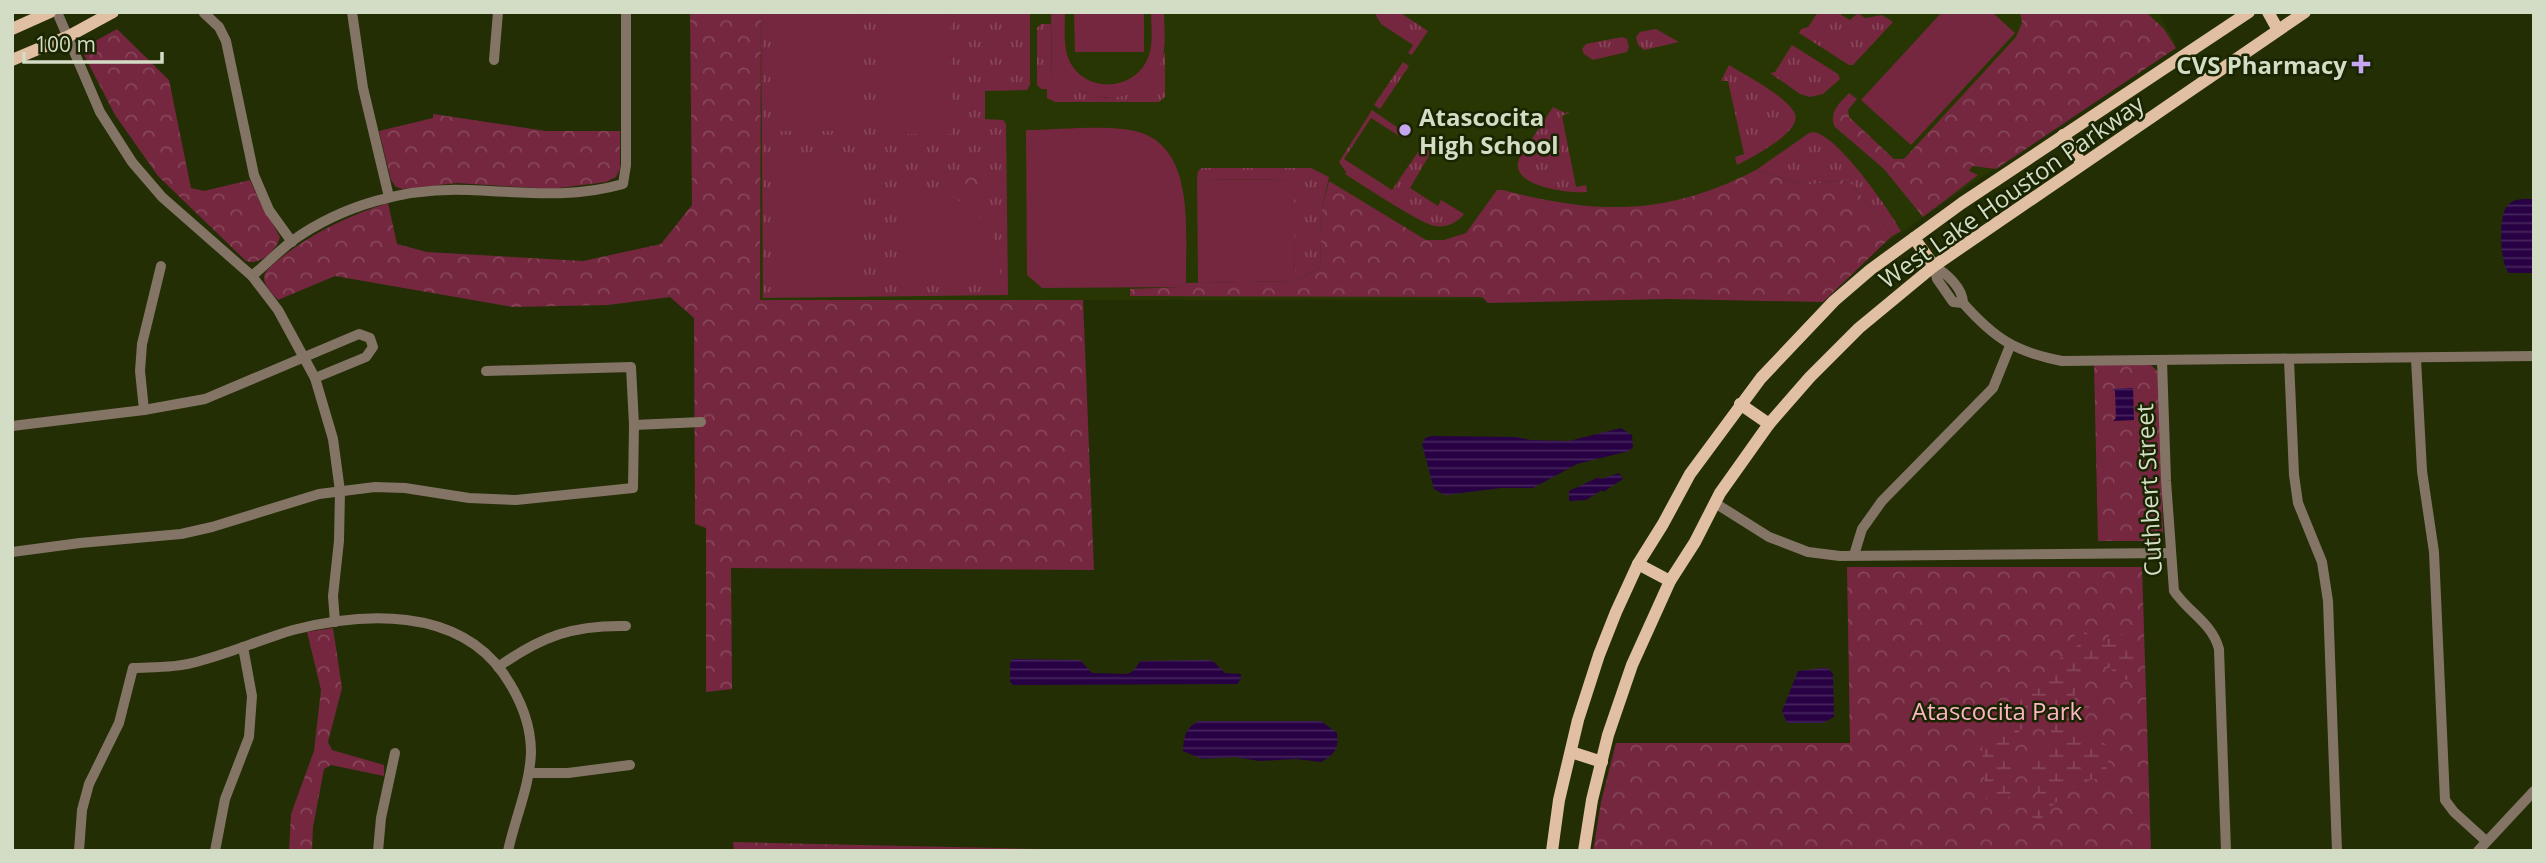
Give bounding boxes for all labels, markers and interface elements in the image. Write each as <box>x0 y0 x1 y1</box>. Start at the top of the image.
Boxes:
scale bar <box>24 21 163 65</box>
text: 100 m <box>35 30 96 58</box>
place label: CVS Pharmacy <box>2176 48 2347 81</box>
marker: CVS Pharmacy <box>2353 56 2369 72</box>
street label: West Lake Houston Parkway <box>1872 86 2151 295</box>
place label: Atascocita High School <box>1419 100 1559 161</box>
marker: Atascocita High School <box>1397 122 1413 138</box>
street label: Cuthbert Street <box>2127 403 2169 577</box>
park label: Atascocita Park <box>1912 694 2083 727</box>

